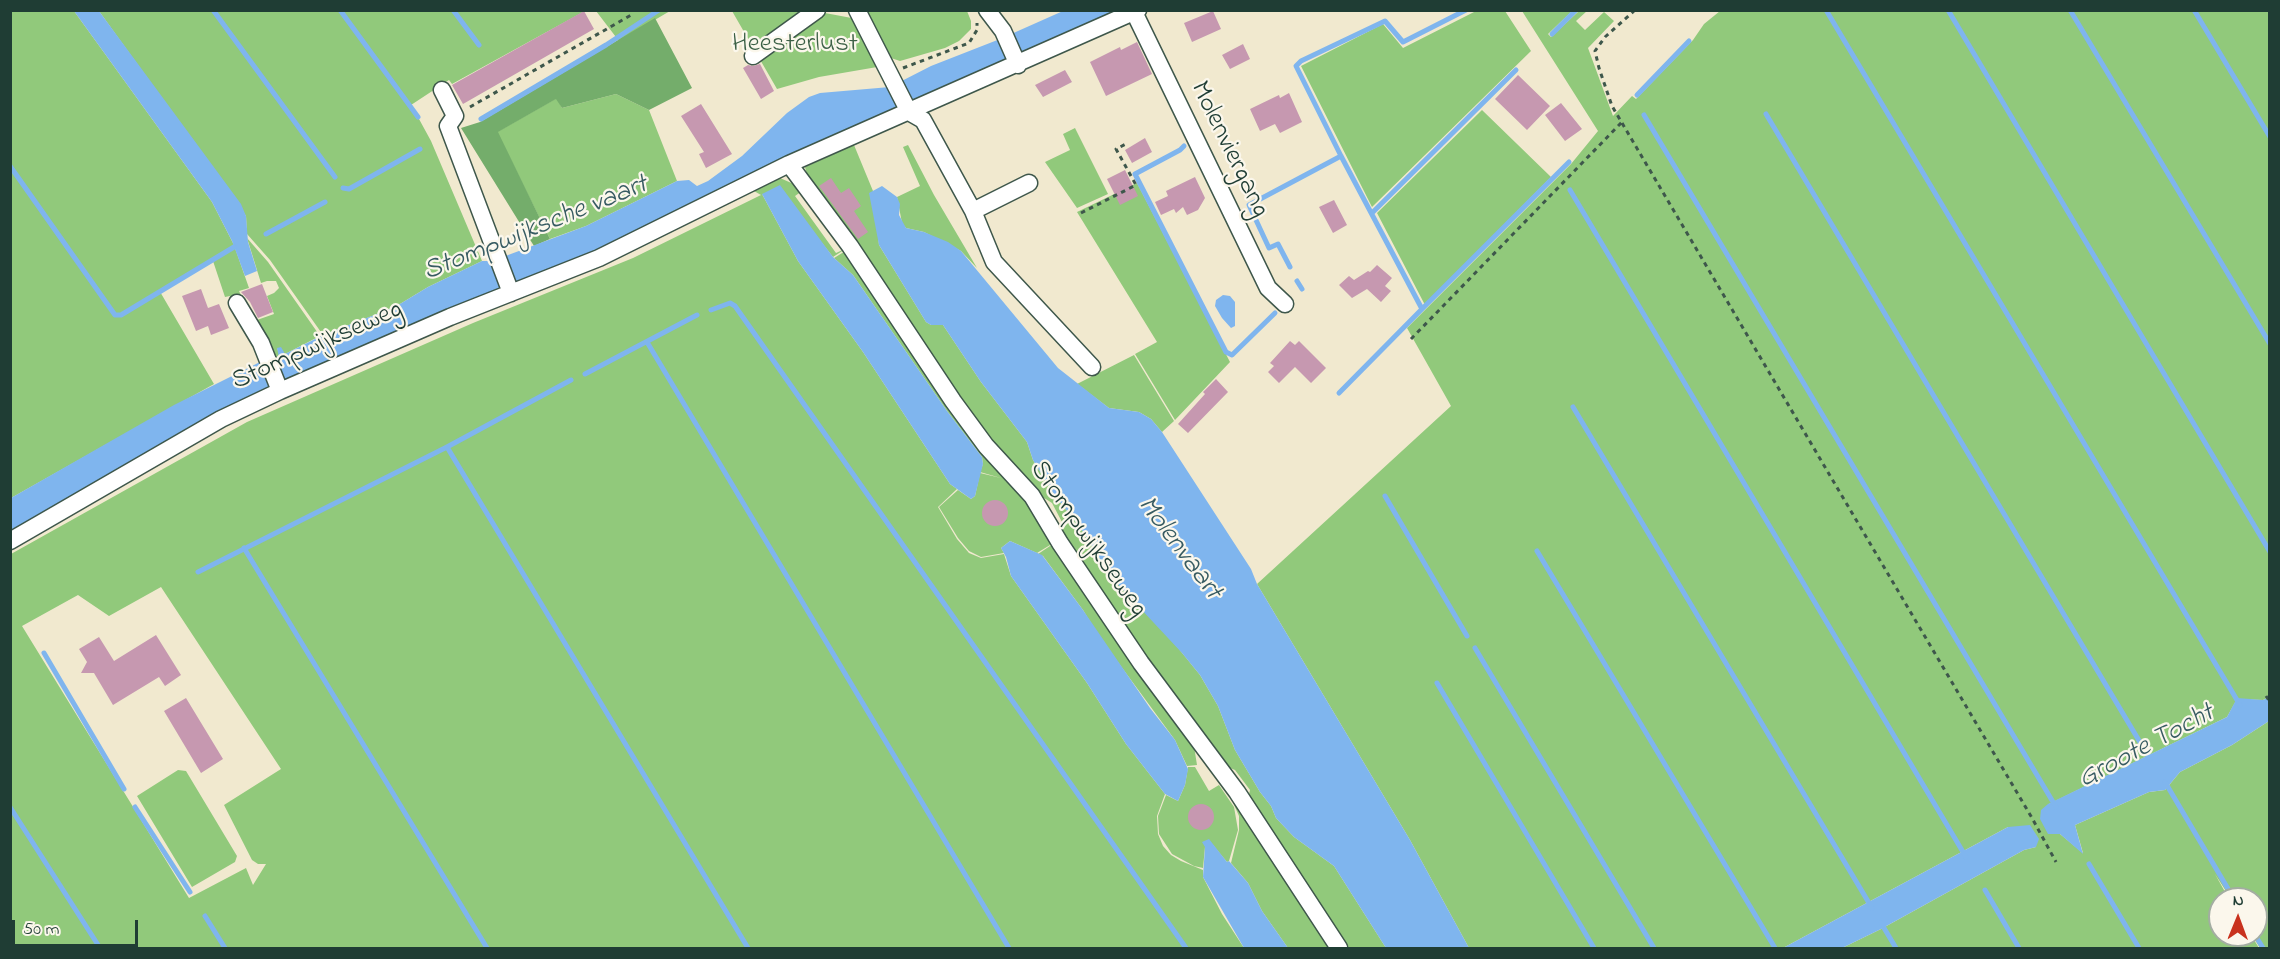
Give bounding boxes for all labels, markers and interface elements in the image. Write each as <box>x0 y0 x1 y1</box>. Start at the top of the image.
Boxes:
park label: Heesterlust <box>732 30 858 62</box>
street label: Molenviergang <box>1181 77 1275 223</box>
water label: Stompwijksche vaart <box>419 170 653 290</box>
street label: Stompwijkseweg <box>228 295 408 399</box>
street label: Stompwijkseweg <box>1021 455 1153 625</box>
water label: Molenvaart <box>1128 491 1228 607</box>
water label: Groote Tocht <box>2073 698 2221 798</box>
north arrow <box>2208 887 2268 947</box>
text: N <box>2233 889 2244 913</box>
scale bar <box>15 908 141 946</box>
text: 50 m <box>23 917 60 943</box>

